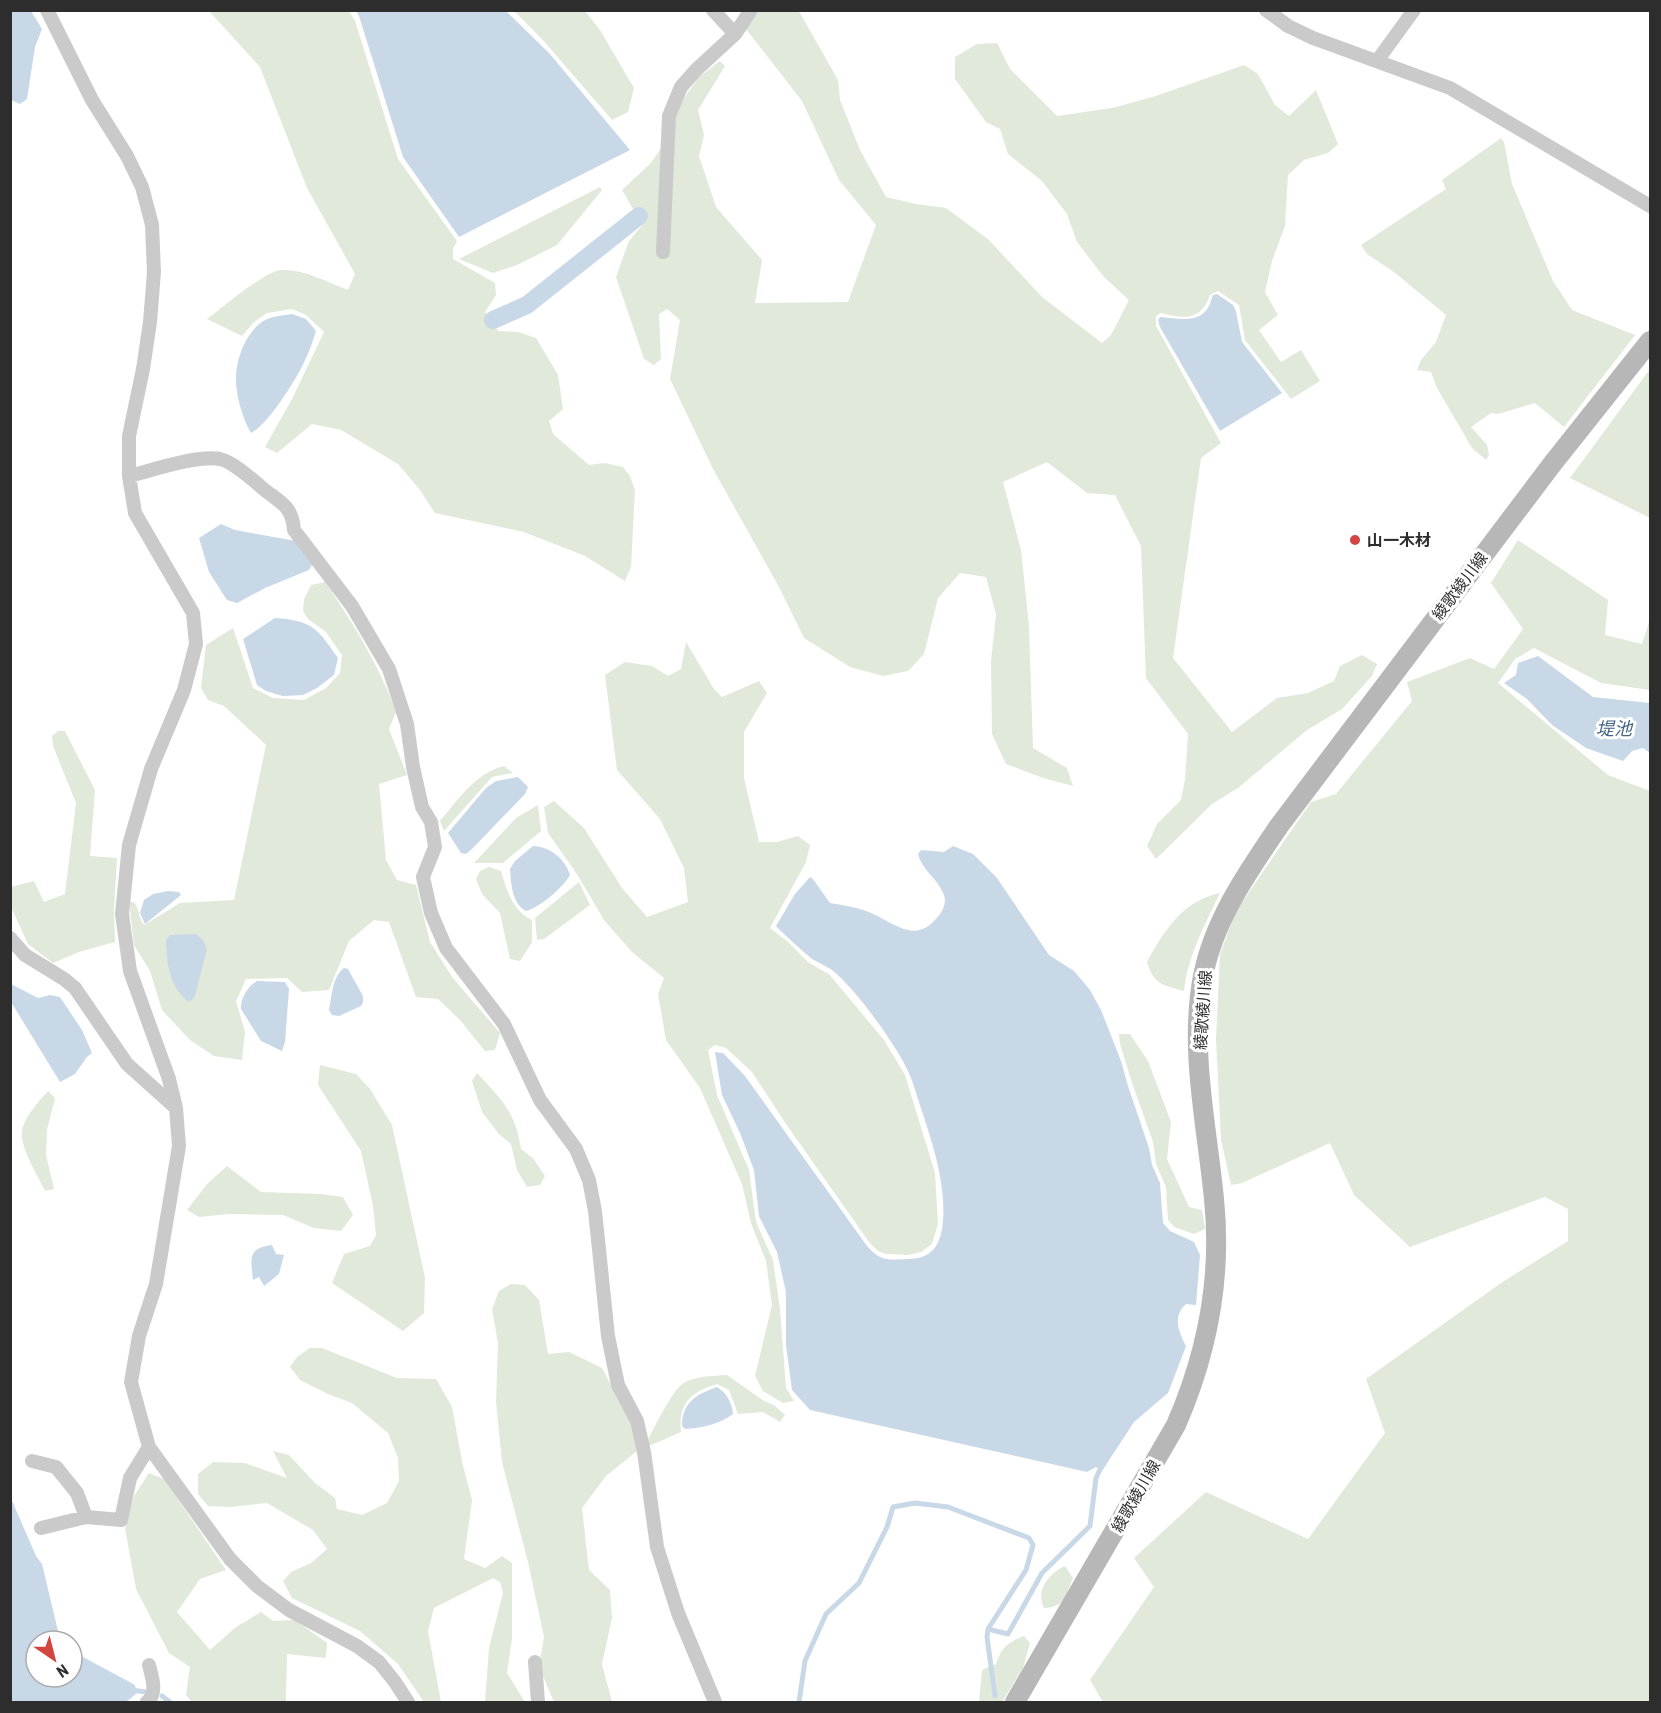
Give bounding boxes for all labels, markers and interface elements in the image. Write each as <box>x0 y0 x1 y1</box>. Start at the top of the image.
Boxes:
place label: 山一木材 <box>1367 531 1431 550</box>
marker: 山一木材 <box>1348 533 1362 547</box>
street label: 綾歌綾川線 <box>1428 548 1492 624</box>
water label: 堤池 <box>1596 718 1634 739</box>
street label: 綾歌綾川線 <box>1191 969 1215 1051</box>
street label: 綾歌綾川線 <box>1108 1457 1164 1535</box>
north arrow <box>24 1629 84 1689</box>
text: N <box>53 1660 72 1681</box>

